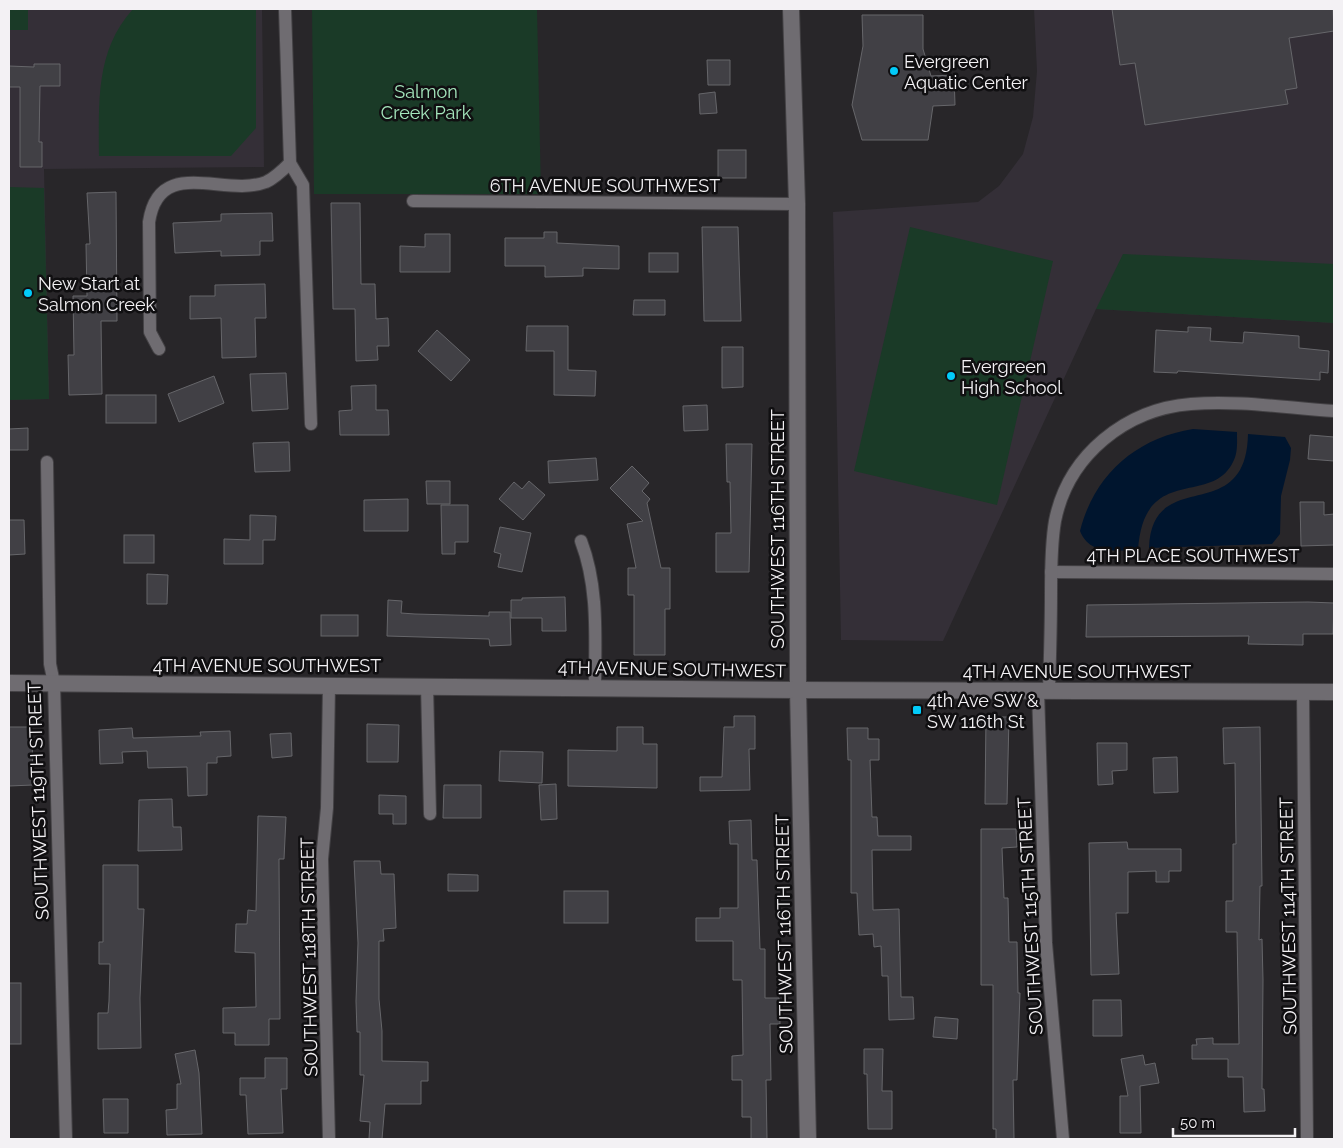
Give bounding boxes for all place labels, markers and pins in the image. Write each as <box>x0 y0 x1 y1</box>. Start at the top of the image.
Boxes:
place label: Evergreen Aquatic Center <box>904 51 1029 93</box>
marker: Evergreen Aquatic Center <box>888 65 900 77</box>
place label: New Start at Salmon Creek <box>38 273 155 315</box>
marker: New Start at Salmon Creek <box>22 287 34 299</box>
place label: Evergreen High School <box>961 356 1062 398</box>
marker: Evergreen High School <box>945 370 957 382</box>
place label: 4th Ave SW & SW 116th St <box>927 690 1039 732</box>
marker: 4th Ave SW & SW 116th St <box>911 704 923 716</box>

